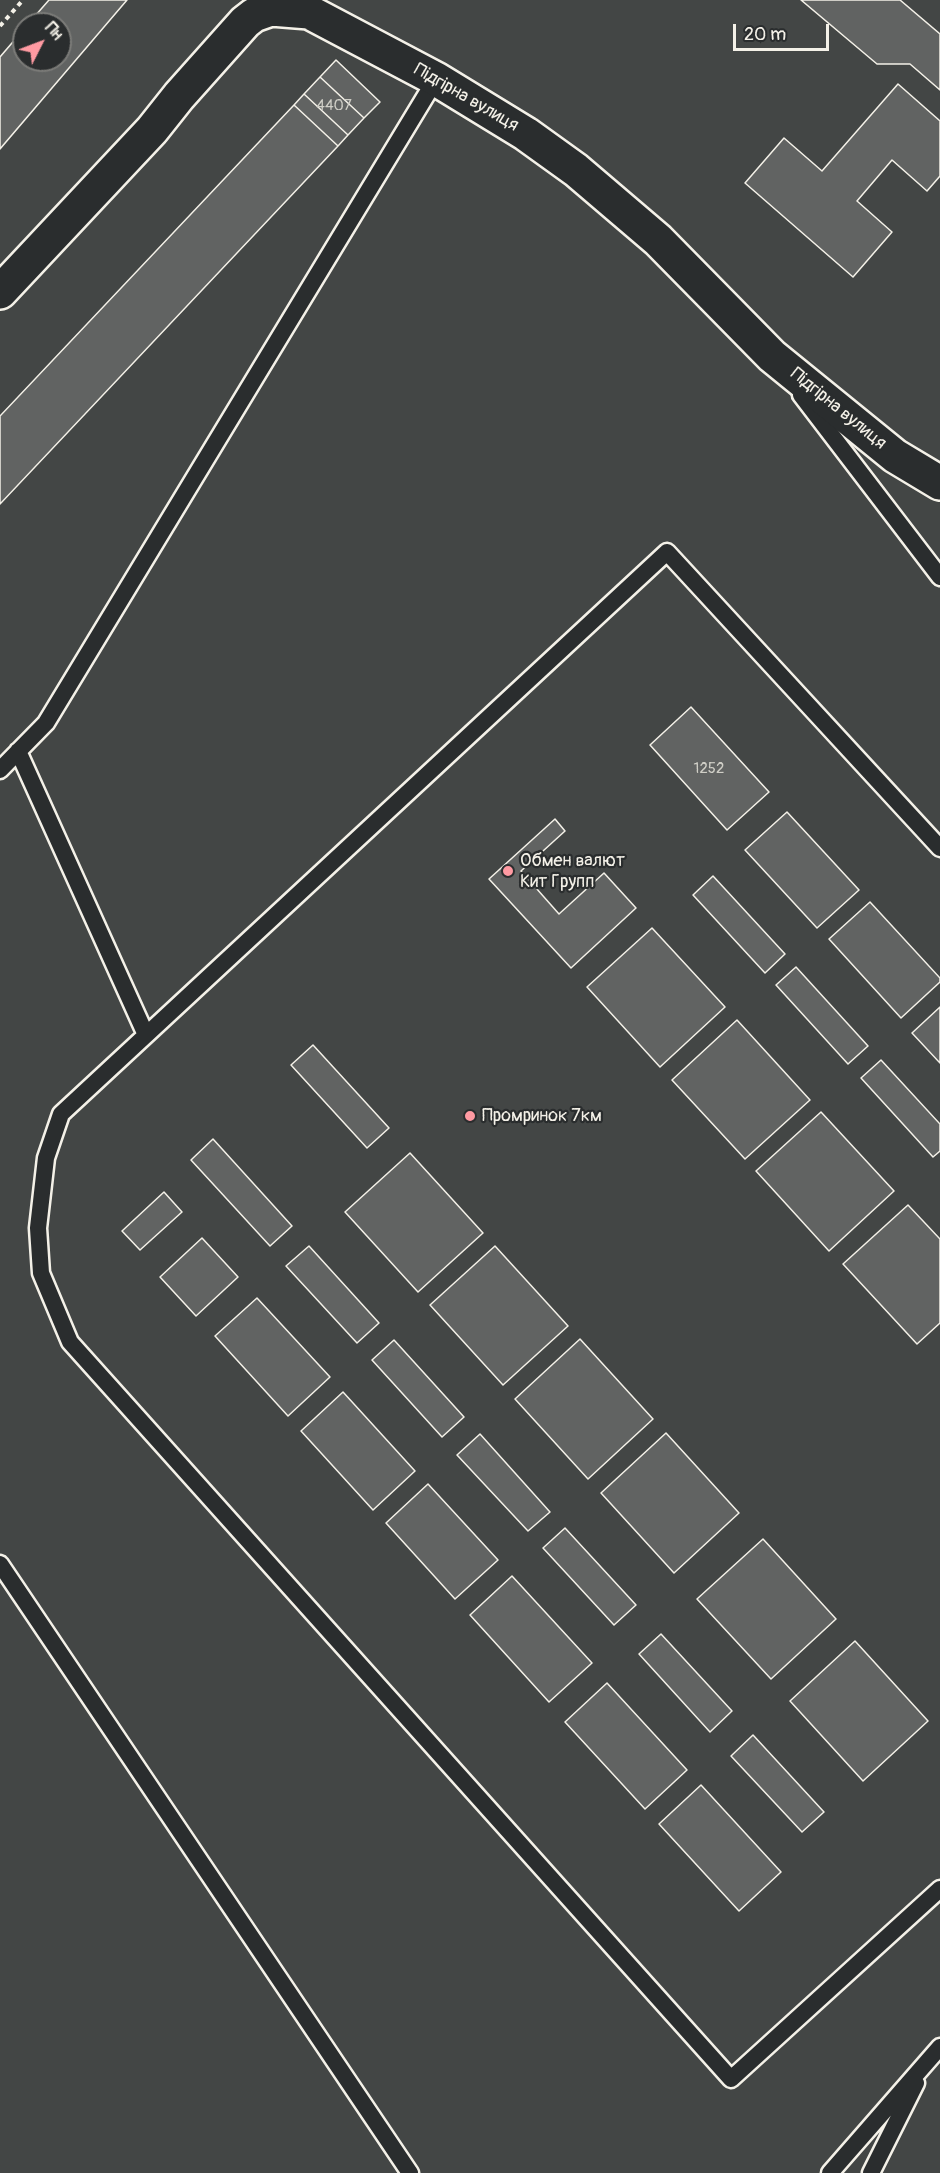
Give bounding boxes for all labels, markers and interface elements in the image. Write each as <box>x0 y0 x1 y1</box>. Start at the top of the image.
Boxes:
north arrow <box>12 12 72 72</box>
scale bar <box>736 12 832 50</box>
text: Пн <box>41 18 67 45</box>
text: 20 m <box>744 23 786 46</box>
street label: Підгірна вулиця <box>410 59 522 137</box>
house number: 4407 <box>316 97 352 115</box>
street label: Підгірна вулиця <box>785 364 891 454</box>
house number: 1252 <box>694 760 724 778</box>
place label: Обмен валют Кит Групп <box>520 850 625 892</box>
marker: Обмен валют Кит Групп <box>501 864 515 878</box>
place label: Промринок 7км <box>482 1105 602 1127</box>
marker: Промринок 7км <box>463 1109 477 1123</box>

